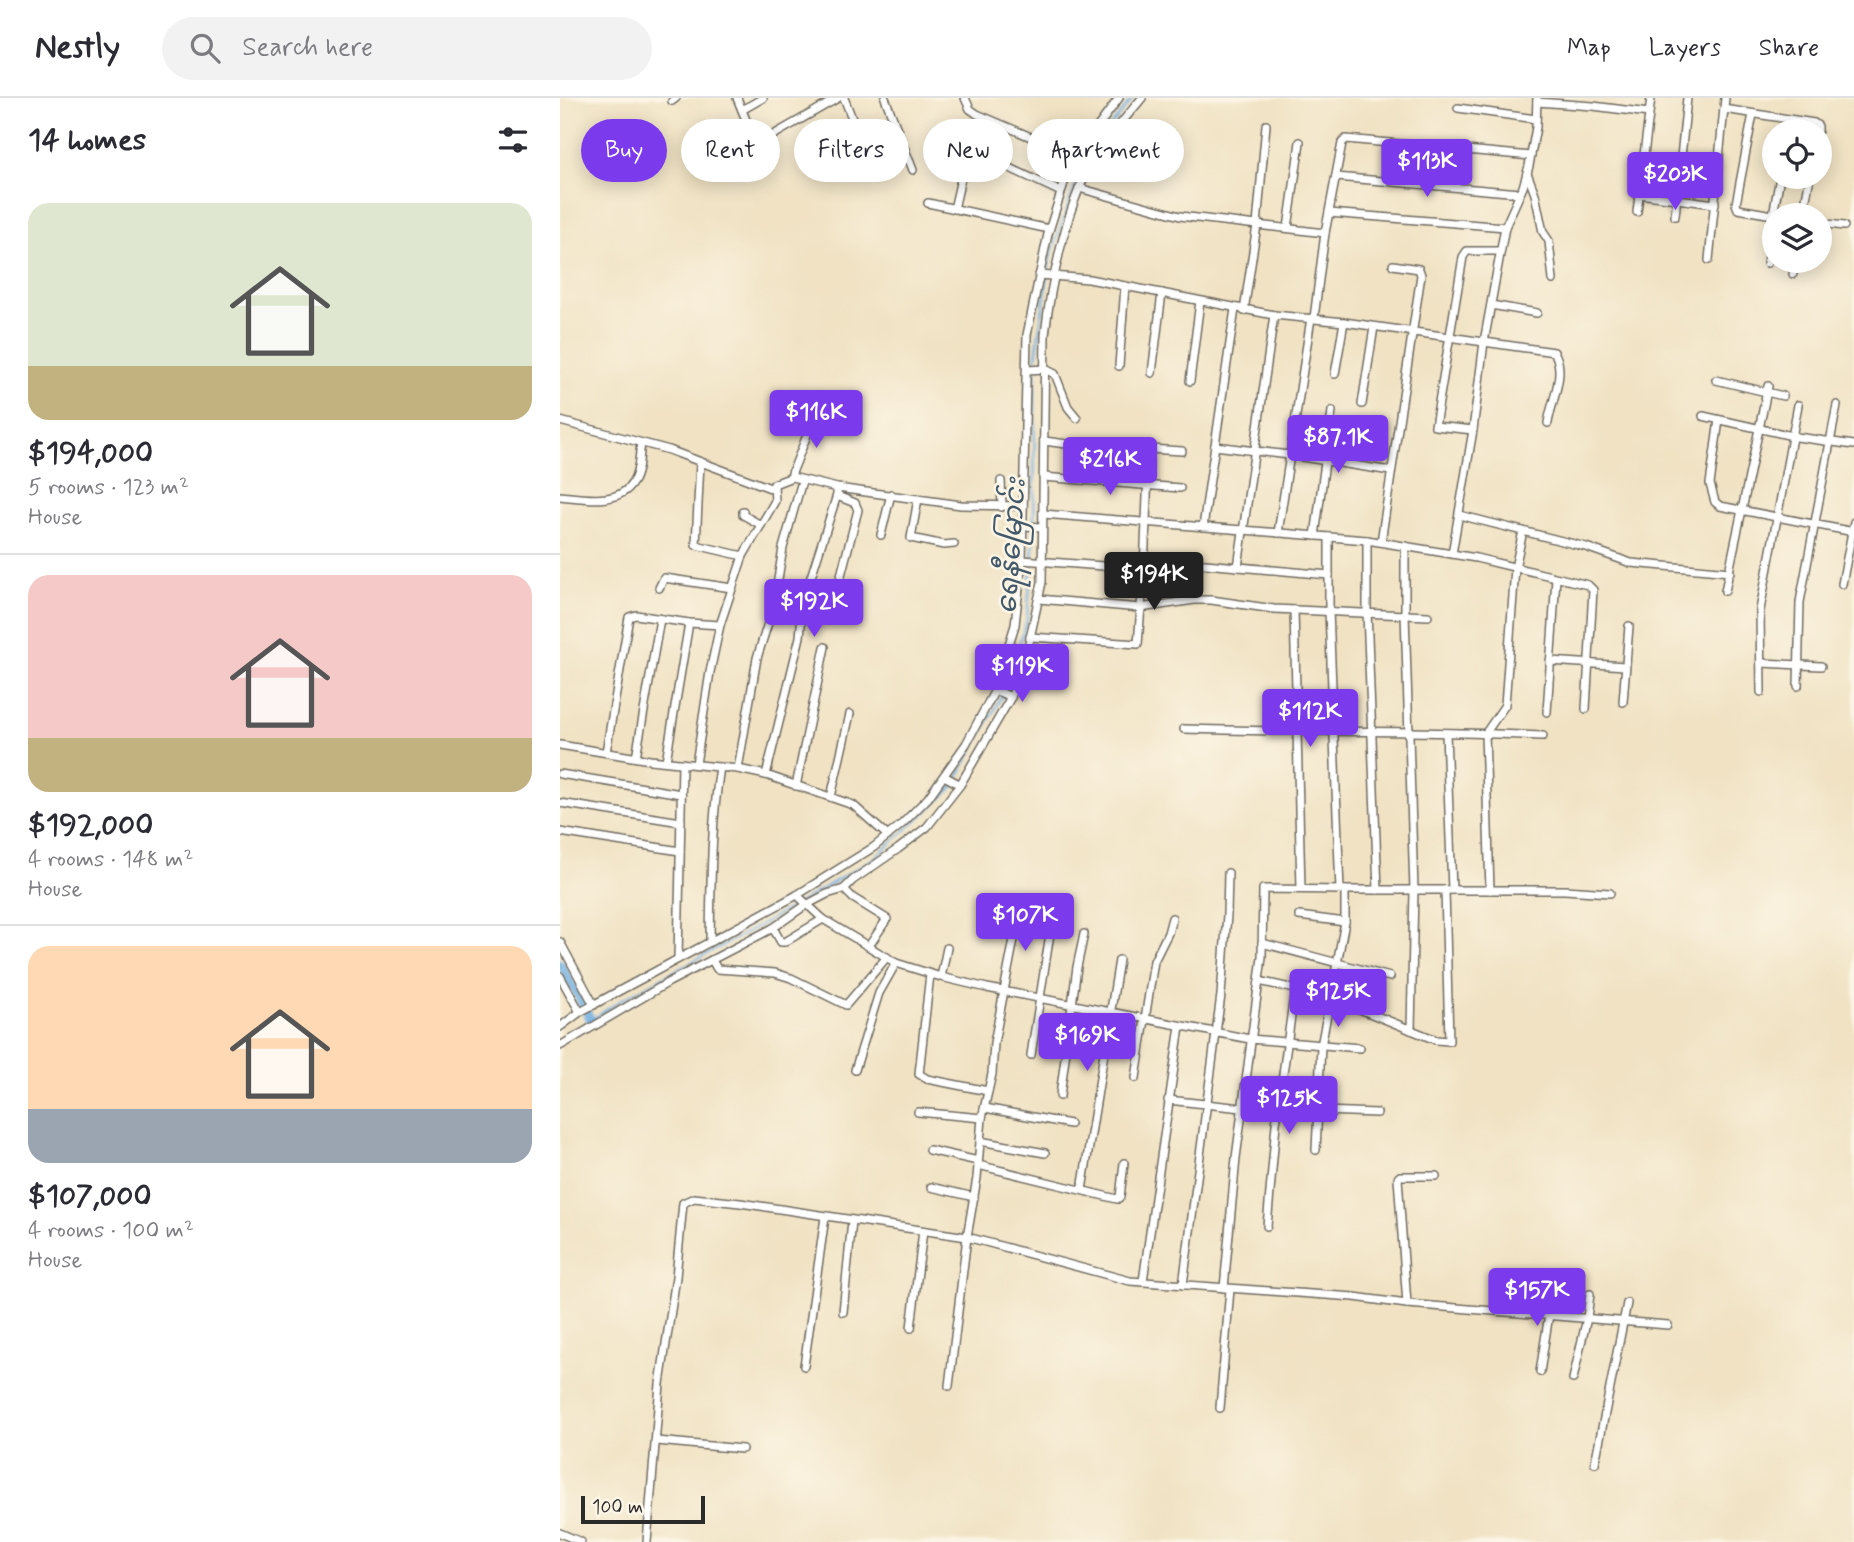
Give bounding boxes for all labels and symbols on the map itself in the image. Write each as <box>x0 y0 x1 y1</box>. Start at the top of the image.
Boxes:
pin: $113K <box>1378 140 1476 199</box>
pin: $203K <box>1626 152 1724 212</box>
pin: $116K <box>767 390 865 450</box>
pin: $87.1K <box>1281 416 1395 475</box>
pin: $216K <box>1061 438 1159 497</box>
water label: ရေနီမြောင်း <box>986 475 1039 615</box>
pin: $194K <box>1105 552 1203 612</box>
pin: $192K <box>765 580 863 639</box>
pin: $119K <box>973 644 1071 704</box>
pin: $112K <box>1261 690 1359 749</box>
pin: $107K <box>976 894 1074 953</box>
pin: $125K <box>1289 970 1387 1029</box>
pin: $169K <box>1038 1014 1136 1073</box>
pin: $125K <box>1240 1076 1338 1136</box>
pin: $157K <box>1488 1268 1586 1328</box>
scale bar <box>581 1493 705 1525</box>

